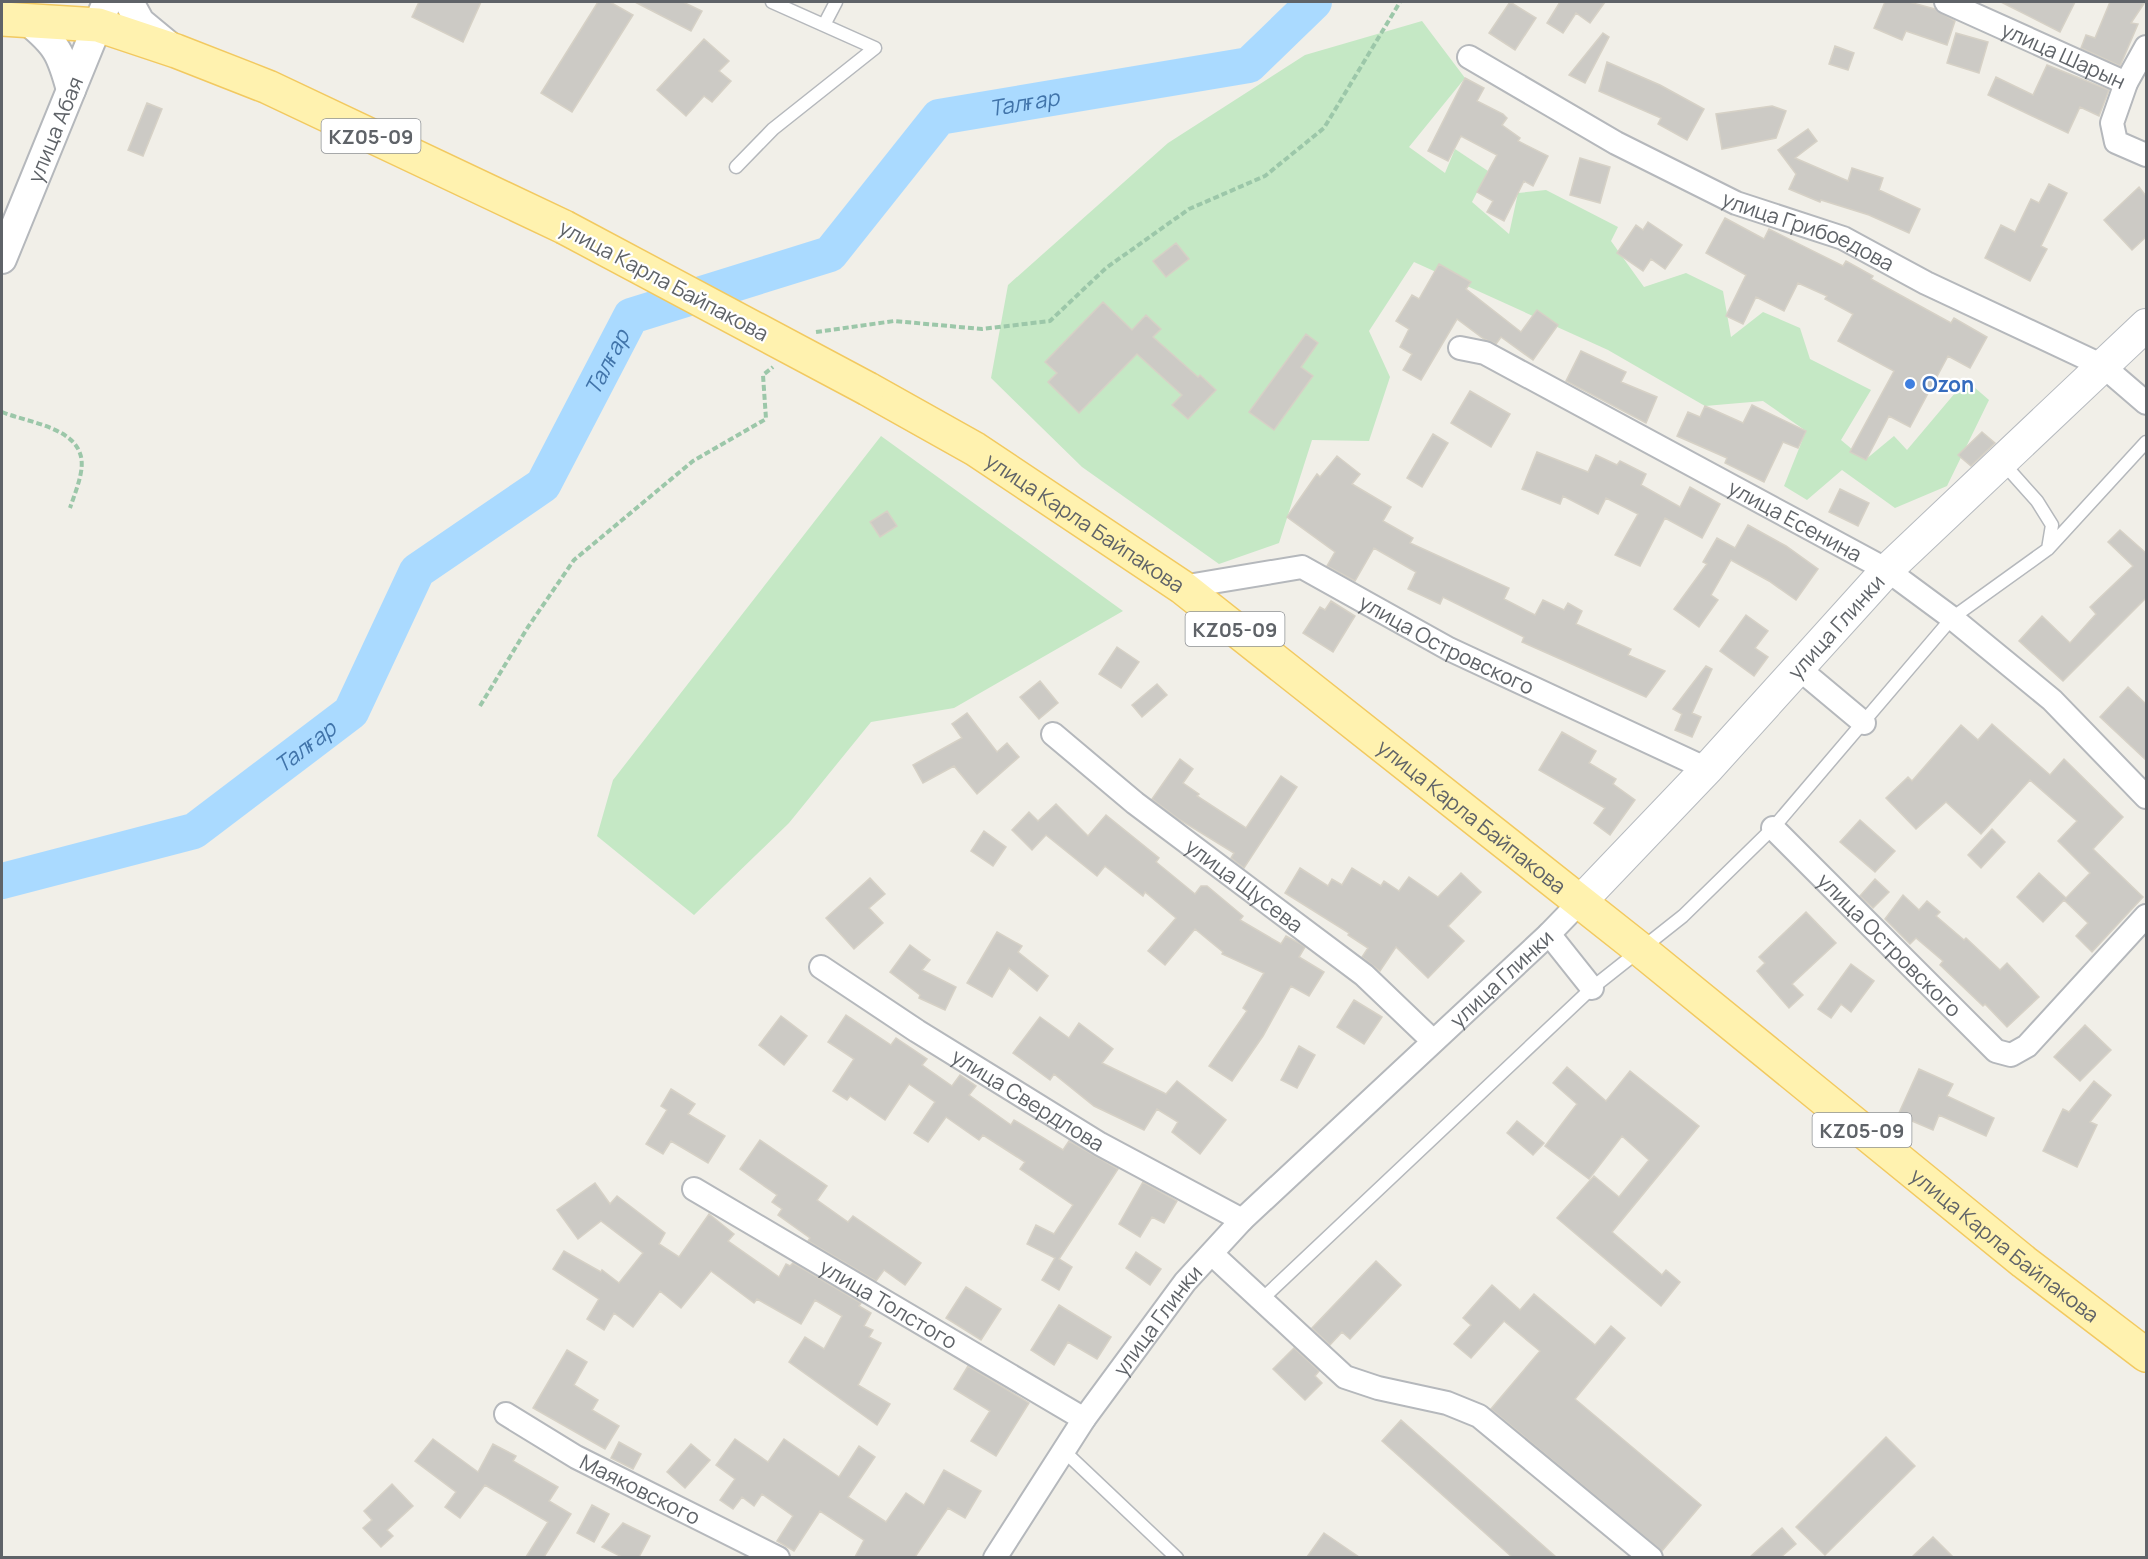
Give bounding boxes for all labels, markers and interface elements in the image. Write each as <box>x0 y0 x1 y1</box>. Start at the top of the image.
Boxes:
street label: улица Шарын <box>1997 15 2130 95</box>
street label: улица Абая <box>21 72 89 187</box>
water label: Талғар <box>987 82 1063 123</box>
road number: KZ05-09 <box>322 119 421 153</box>
street label: улица Грибоедова <box>1717 184 1899 277</box>
street label: улица Карла Байпакова <box>554 213 774 347</box>
water label: Талғар <box>577 323 637 400</box>
place label: Ozon <box>1922 370 1974 398</box>
marker: Ozon <box>1903 377 1917 391</box>
street label: улица Карла Байпакова <box>980 446 1190 599</box>
street label: улица Есенина <box>1723 473 1867 568</box>
street label: улица Глинки <box>1781 568 1890 685</box>
street label: улица Островского <box>1354 588 1539 701</box>
road number: KZ05-09 <box>1186 612 1284 646</box>
water label: Талғар <box>268 712 344 780</box>
street label: улица Карла Байпакова <box>1372 733 1572 900</box>
street label: улица Щусева <box>1180 832 1309 939</box>
street label: улица Островского <box>1811 866 1968 1023</box>
street label: улица Глинки <box>1444 923 1559 1034</box>
street label: улица Свердлова <box>947 1042 1110 1157</box>
road number: KZ05-09 <box>1812 1113 1912 1147</box>
street label: улица Карла Байпакова <box>1905 1161 2105 1328</box>
street label: улица Толстого <box>815 1252 963 1355</box>
street label: улица Глинки <box>1107 1259 1208 1381</box>
street label: Маяковского <box>575 1447 705 1531</box>

